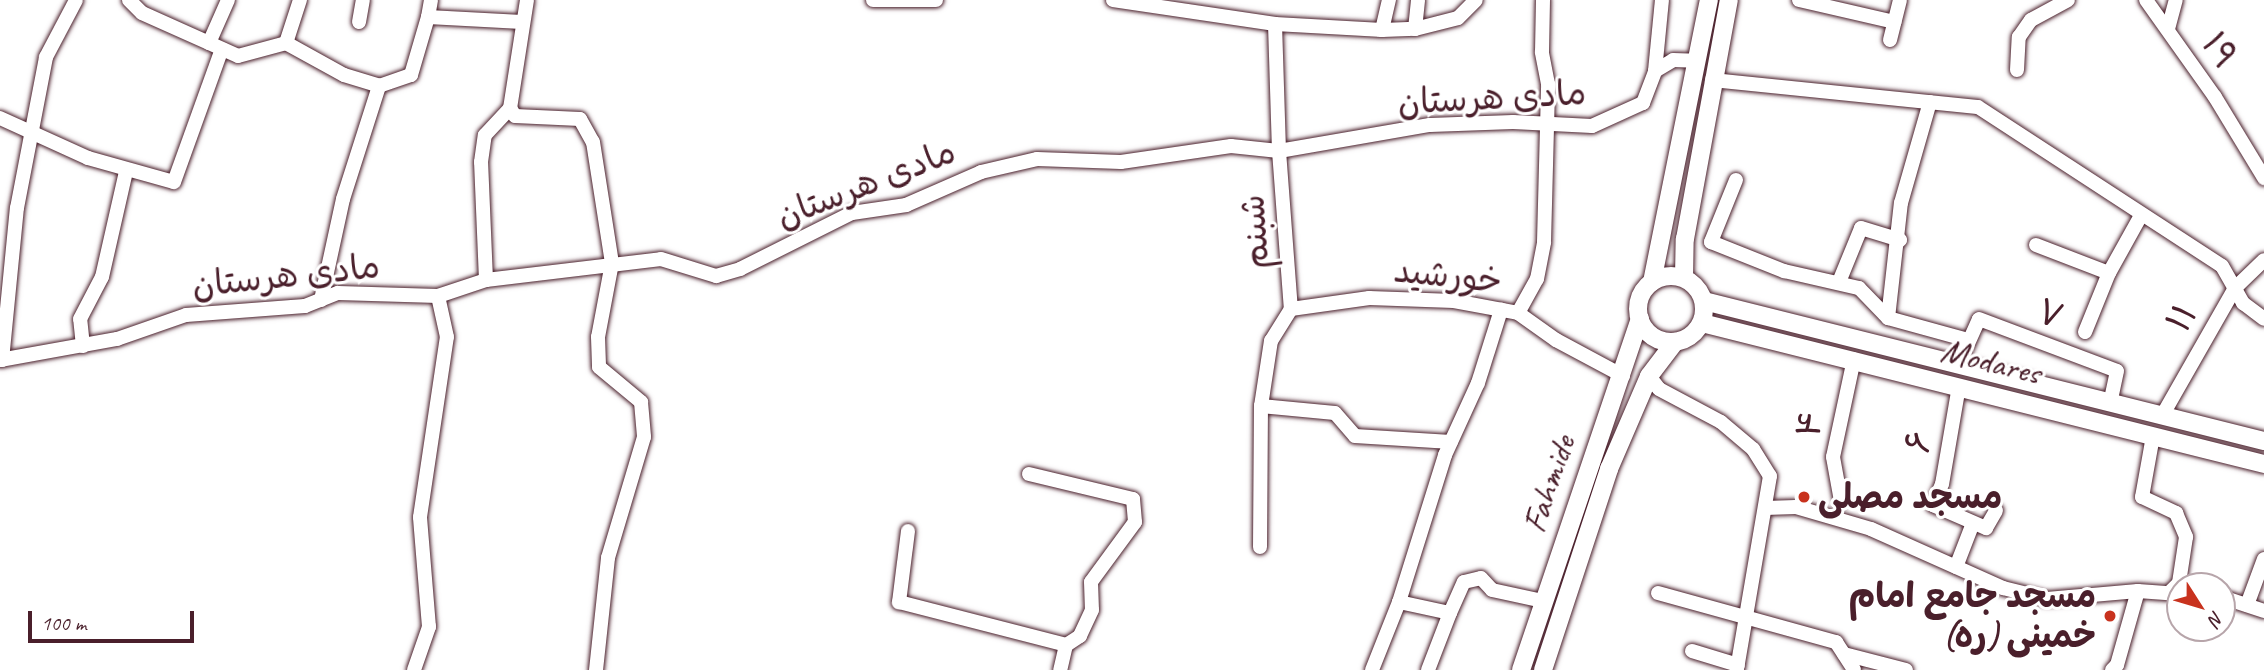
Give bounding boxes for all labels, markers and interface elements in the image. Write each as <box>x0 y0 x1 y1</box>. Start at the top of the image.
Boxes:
street label: ۱۹ <box>2192 25 2246 77</box>
street label: مادی هرستان <box>1397 72 1587 124</box>
street label: مادی هرستان <box>770 131 962 237</box>
street label: شبنم <box>1231 193 1279 271</box>
street label: مادی هرستان <box>190 245 382 307</box>
street label: خورشید <box>1392 249 1504 303</box>
street label: ۷ <box>2031 290 2069 338</box>
street label: ۱۱ <box>2157 296 2207 340</box>
street label: Modares <box>1937 329 2045 395</box>
street label: ۴ <box>1787 407 1833 441</box>
street label: ۶ <box>1896 428 1942 456</box>
street label: Fahmide <box>1513 430 1585 538</box>
place label: مسجد مصلی <box>1818 476 2002 518</box>
marker: مسجد مصلی <box>1796 489 1812 505</box>
north arrow <box>2166 572 2236 642</box>
place label: مسجد جامع امام خمینی (ره) <box>1849 575 2096 657</box>
scale bar <box>32 596 198 640</box>
text: N <box>2203 607 2229 630</box>
marker: مسجد جامع امام خمینی (ره) <box>2102 608 2118 624</box>
text: 100 m <box>41 610 86 636</box>

